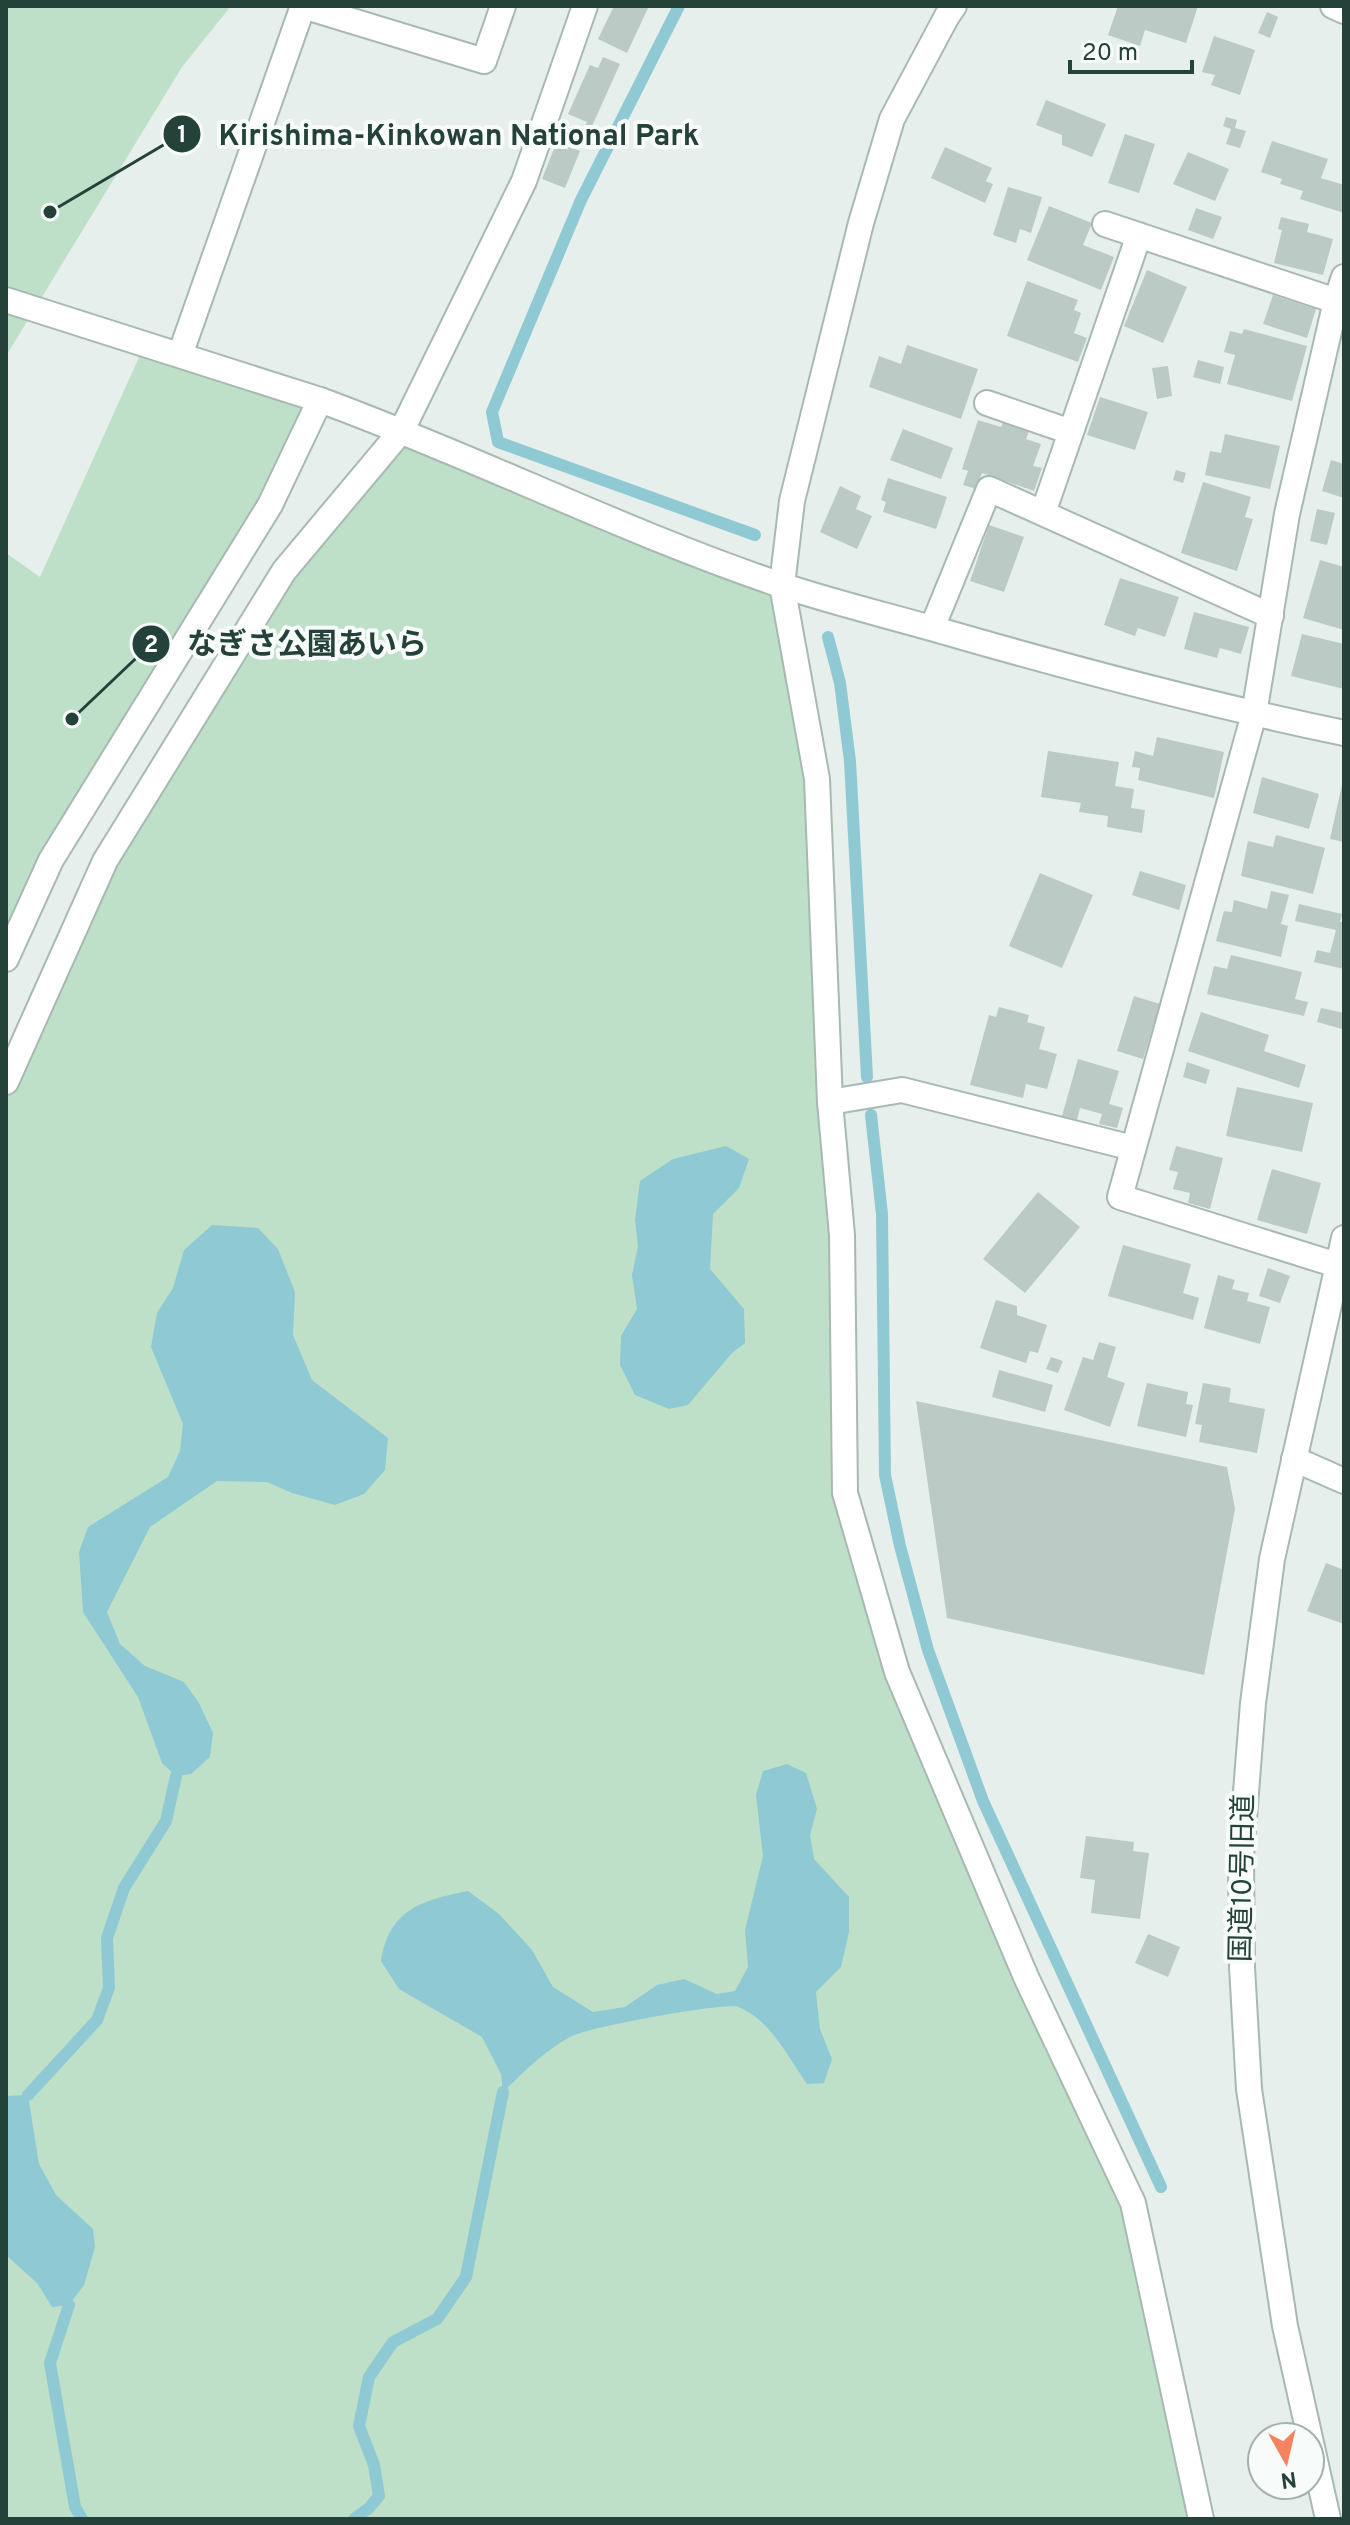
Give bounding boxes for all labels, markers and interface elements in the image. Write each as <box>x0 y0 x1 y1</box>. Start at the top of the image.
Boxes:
scale bar <box>1070 24 1192 74</box>
text: 20 m <box>1082 39 1138 69</box>
callout: Kirishima-Kinkowan National Park <box>162 107 715 161</box>
text: Kirishima-Kinkowan National Park <box>219 119 699 156</box>
text: 1 <box>177 121 187 151</box>
callout: なぎさ公園あいら <box>131 617 443 671</box>
text: なぎさ公園あいら <box>187 628 427 665</box>
text: 2 <box>144 631 158 661</box>
street label: 国道10号旧道 <box>1225 1793 1263 1963</box>
north arrow <box>1246 2421 1326 2501</box>
text: N <box>1279 2464 1298 2493</box>

